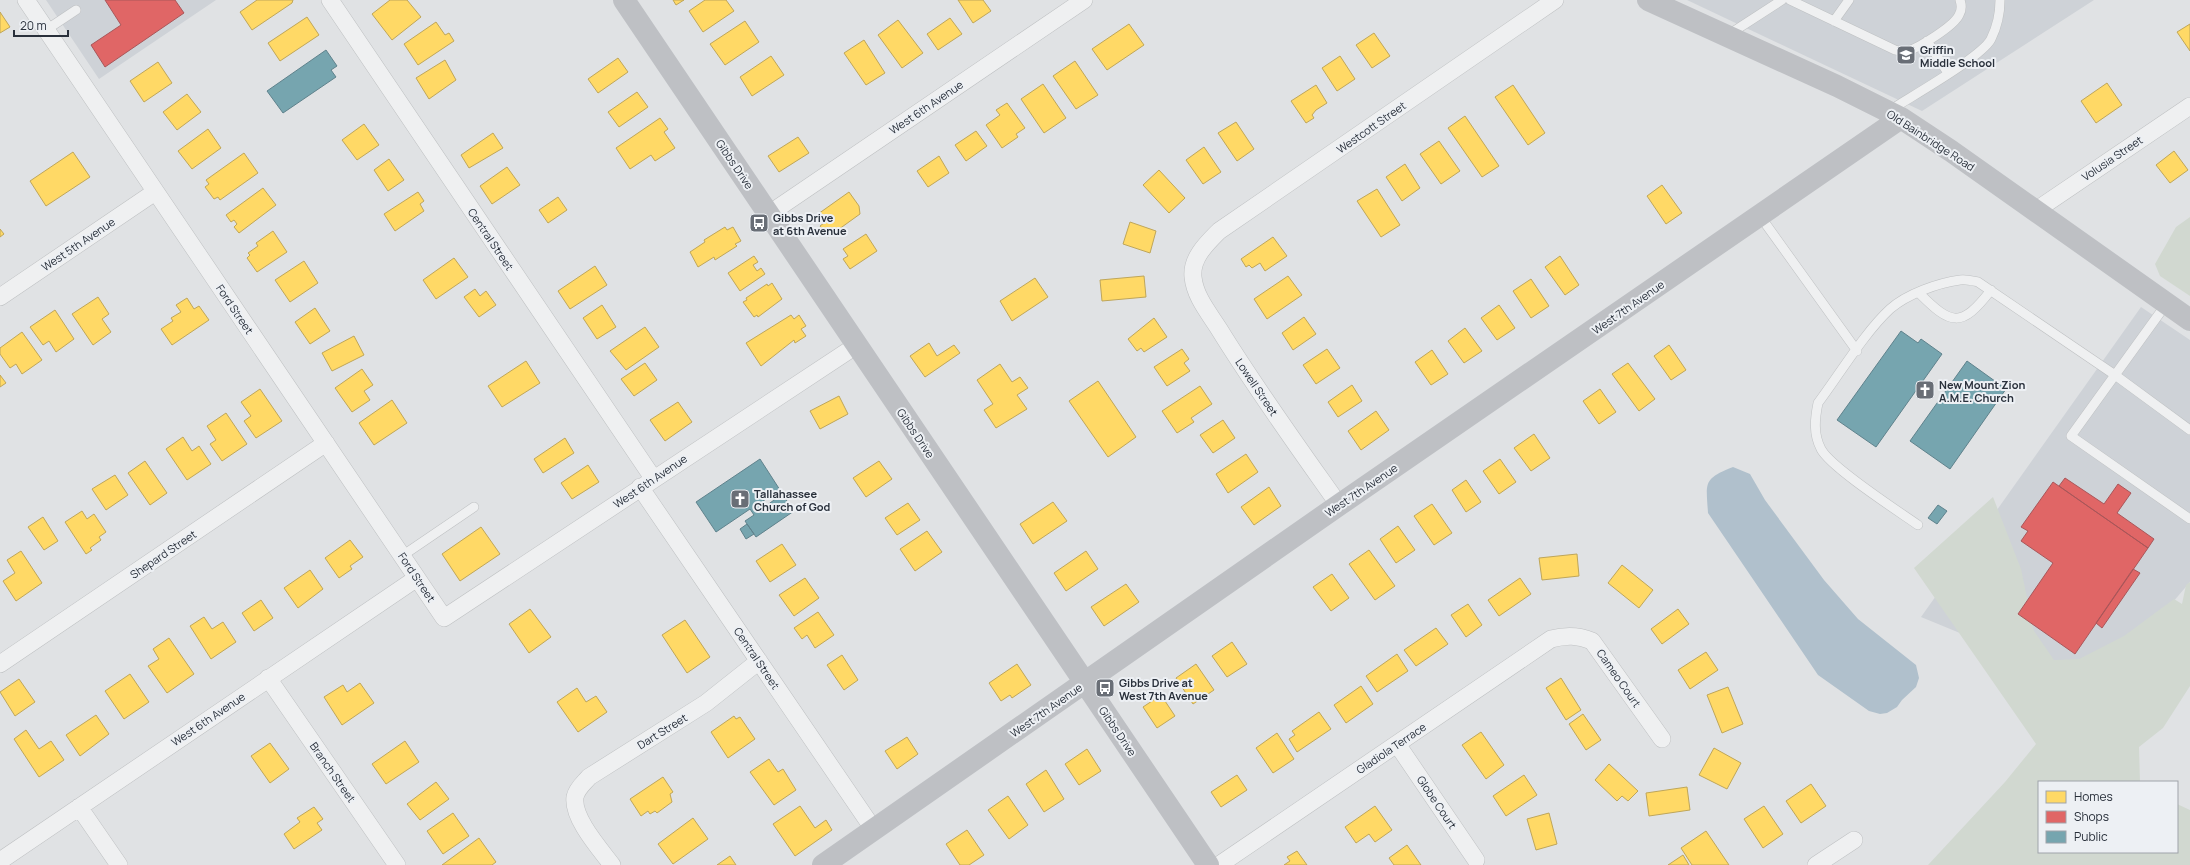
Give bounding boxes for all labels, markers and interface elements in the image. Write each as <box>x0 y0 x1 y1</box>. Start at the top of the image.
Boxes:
scale bar <box>14 12 68 38</box>
text: 20 m <box>20 17 47 34</box>
place label: Griffin Middle School <box>1920 42 1995 70</box>
school or university icon: Griffin Middle School <box>1895 44 1917 66</box>
street label: West 6th Avenue <box>886 76 966 137</box>
street label: Westcott Street <box>1333 98 1409 156</box>
street label: Old Bainbridge Road <box>1884 106 1978 174</box>
street label: Volusia Street <box>2079 132 2145 184</box>
street label: Gibbs Drive <box>713 136 757 192</box>
street label: Central Street <box>465 205 517 273</box>
place label: Gibbs Drive at 6th Avenue <box>773 210 847 238</box>
bus stop icon: Gibbs Drive at 6th Avenue <box>748 212 770 234</box>
street label: West 5th Avenue <box>38 214 118 274</box>
street label: West 7th Avenue <box>1589 276 1667 337</box>
street label: Ford Street <box>213 281 257 337</box>
street label: Lowell Street <box>1232 355 1282 419</box>
place label: New Mount Zion A.M.E. Church <box>1939 377 2025 405</box>
church icon: New Mount Zion A.M.E. Church <box>1914 379 1936 401</box>
street label: Gibbs Drive <box>894 405 938 461</box>
street label: West 6th Avenue <box>610 450 690 511</box>
street label: West 7th Avenue <box>1322 460 1401 520</box>
place label: Tallahassee Church of God <box>754 486 831 514</box>
church icon: Tallahassee Church of God <box>729 488 751 510</box>
street label: Shepard Street <box>127 526 199 582</box>
street label: Ford Street <box>395 549 439 605</box>
street label: Central Street <box>731 624 783 692</box>
street label: Cameo Court <box>1593 646 1645 710</box>
place label: Gibbs Drive at West 7th Avenue <box>1119 675 1208 703</box>
bus stop icon: Gibbs Drive at West 7th Avenue <box>1094 677 1116 699</box>
street label: West 7th Avenue <box>1007 679 1085 740</box>
street label: West 6th Avenue <box>168 688 248 749</box>
street label: Gibbs Drive <box>1096 703 1140 759</box>
street label: Dart Street <box>634 710 690 752</box>
street label: Gladiola Terrace <box>1353 719 1429 777</box>
street label: Branch Street <box>307 739 359 805</box>
street label: Globe Court <box>1414 772 1460 832</box>
legend <box>2038 781 2178 853</box>
text: Homes <box>2074 788 2113 805</box>
text: Shops <box>2074 808 2109 825</box>
text: Public <box>2074 828 2108 845</box>

